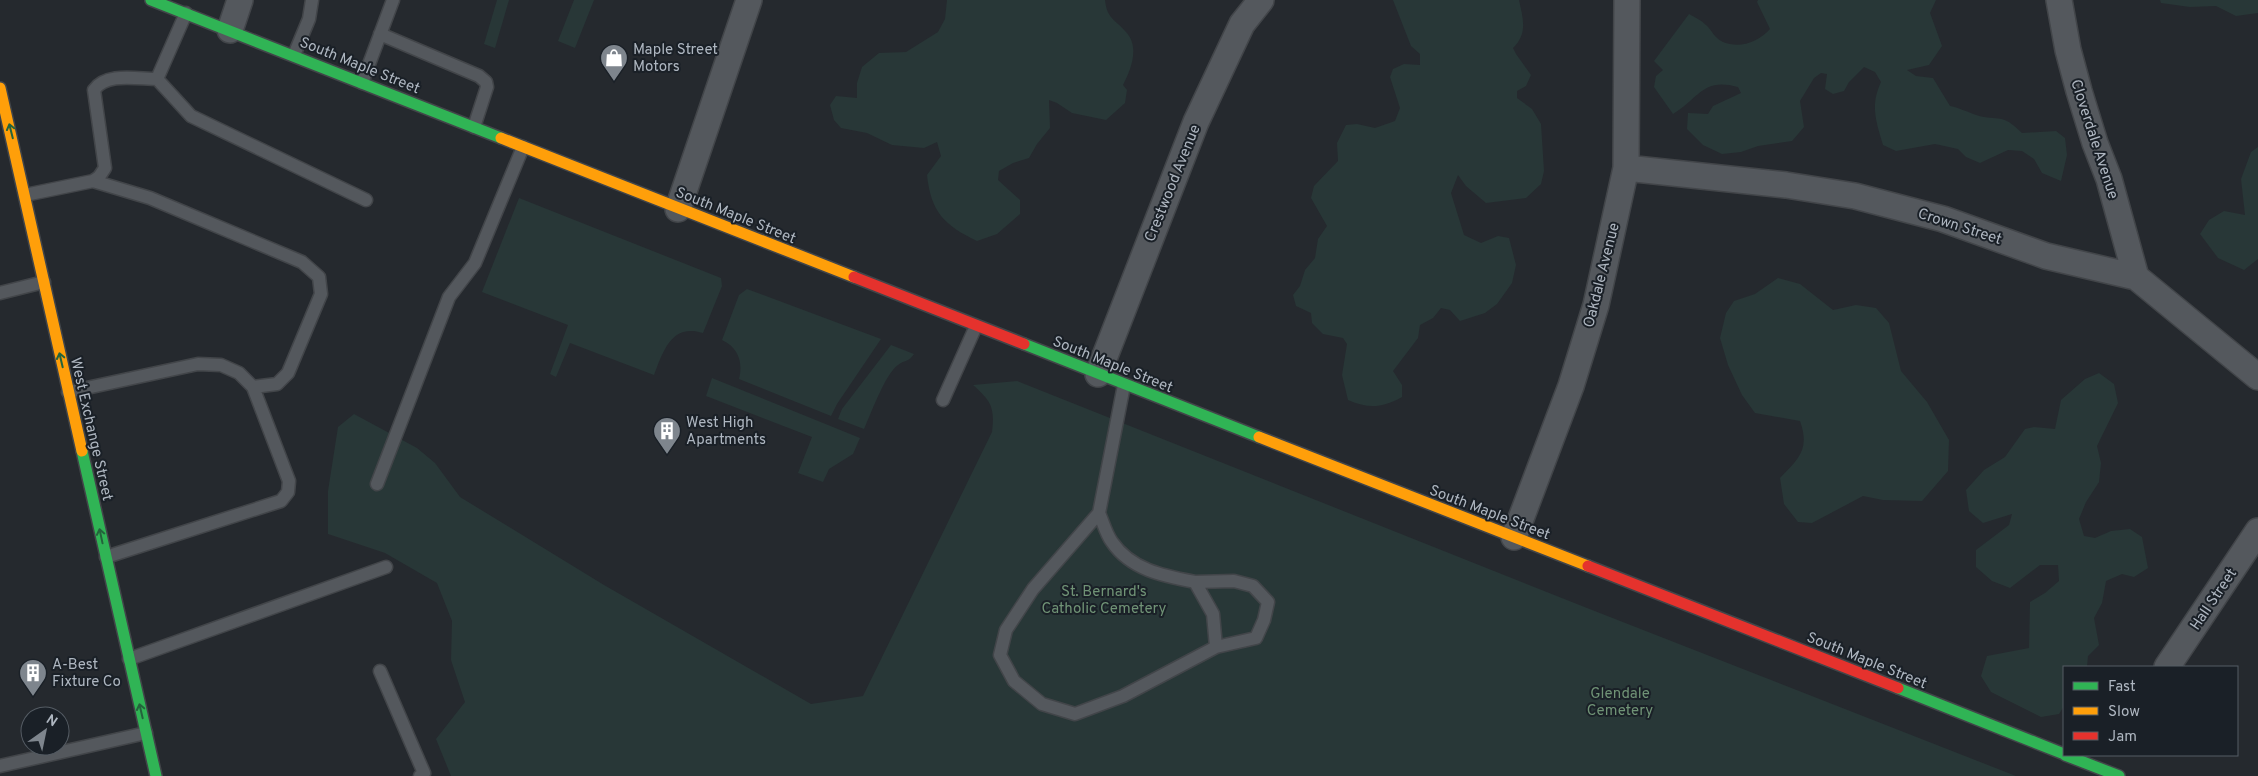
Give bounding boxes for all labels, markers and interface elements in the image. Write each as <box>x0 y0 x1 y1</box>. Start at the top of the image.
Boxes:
street label: South Maple Street <box>297 34 422 99</box>
place label: Maple Street Motors <box>633 41 718 77</box>
shop icon: Maple Street Motors <box>599 43 629 82</box>
street label: Cloverdale Avenue <box>2065 77 2122 202</box>
street label: Crestwood Avenue <box>1141 122 1206 245</box>
one-way arrow <box>6 123 15 139</box>
street label: South Maple Street <box>673 184 798 249</box>
street label: Crown Street <box>1915 205 2004 250</box>
street label: Oakdale Avenue <box>1580 221 1625 330</box>
street label: South Maple Street <box>1050 333 1175 398</box>
one-way arrow <box>56 353 65 369</box>
street label: West Exchange Street <box>65 356 116 503</box>
place label: West High Apartments <box>686 414 766 450</box>
building icon: West High Apartments <box>652 416 682 455</box>
street label: South Maple Street <box>1426 482 1553 545</box>
one-way arrow <box>96 528 105 544</box>
street label: Hall Street <box>2187 565 2242 634</box>
park label: St. Bernard's Catholic Cemetery <box>1041 583 1167 619</box>
street label: South Maple Street <box>1804 629 1929 694</box>
place label: A-Best Fixture Co <box>52 656 121 692</box>
building icon: A-Best Fixture Co <box>18 658 48 697</box>
legend <box>2063 666 2238 756</box>
text: Fast <box>2108 678 2136 697</box>
park label: Glendale Cemetery <box>1587 685 1653 721</box>
text: Slow <box>2108 703 2140 722</box>
one-way arrow <box>136 704 145 720</box>
north arrow <box>20 706 70 756</box>
text: N <box>42 711 60 731</box>
text: Jam <box>2108 728 2137 747</box>

